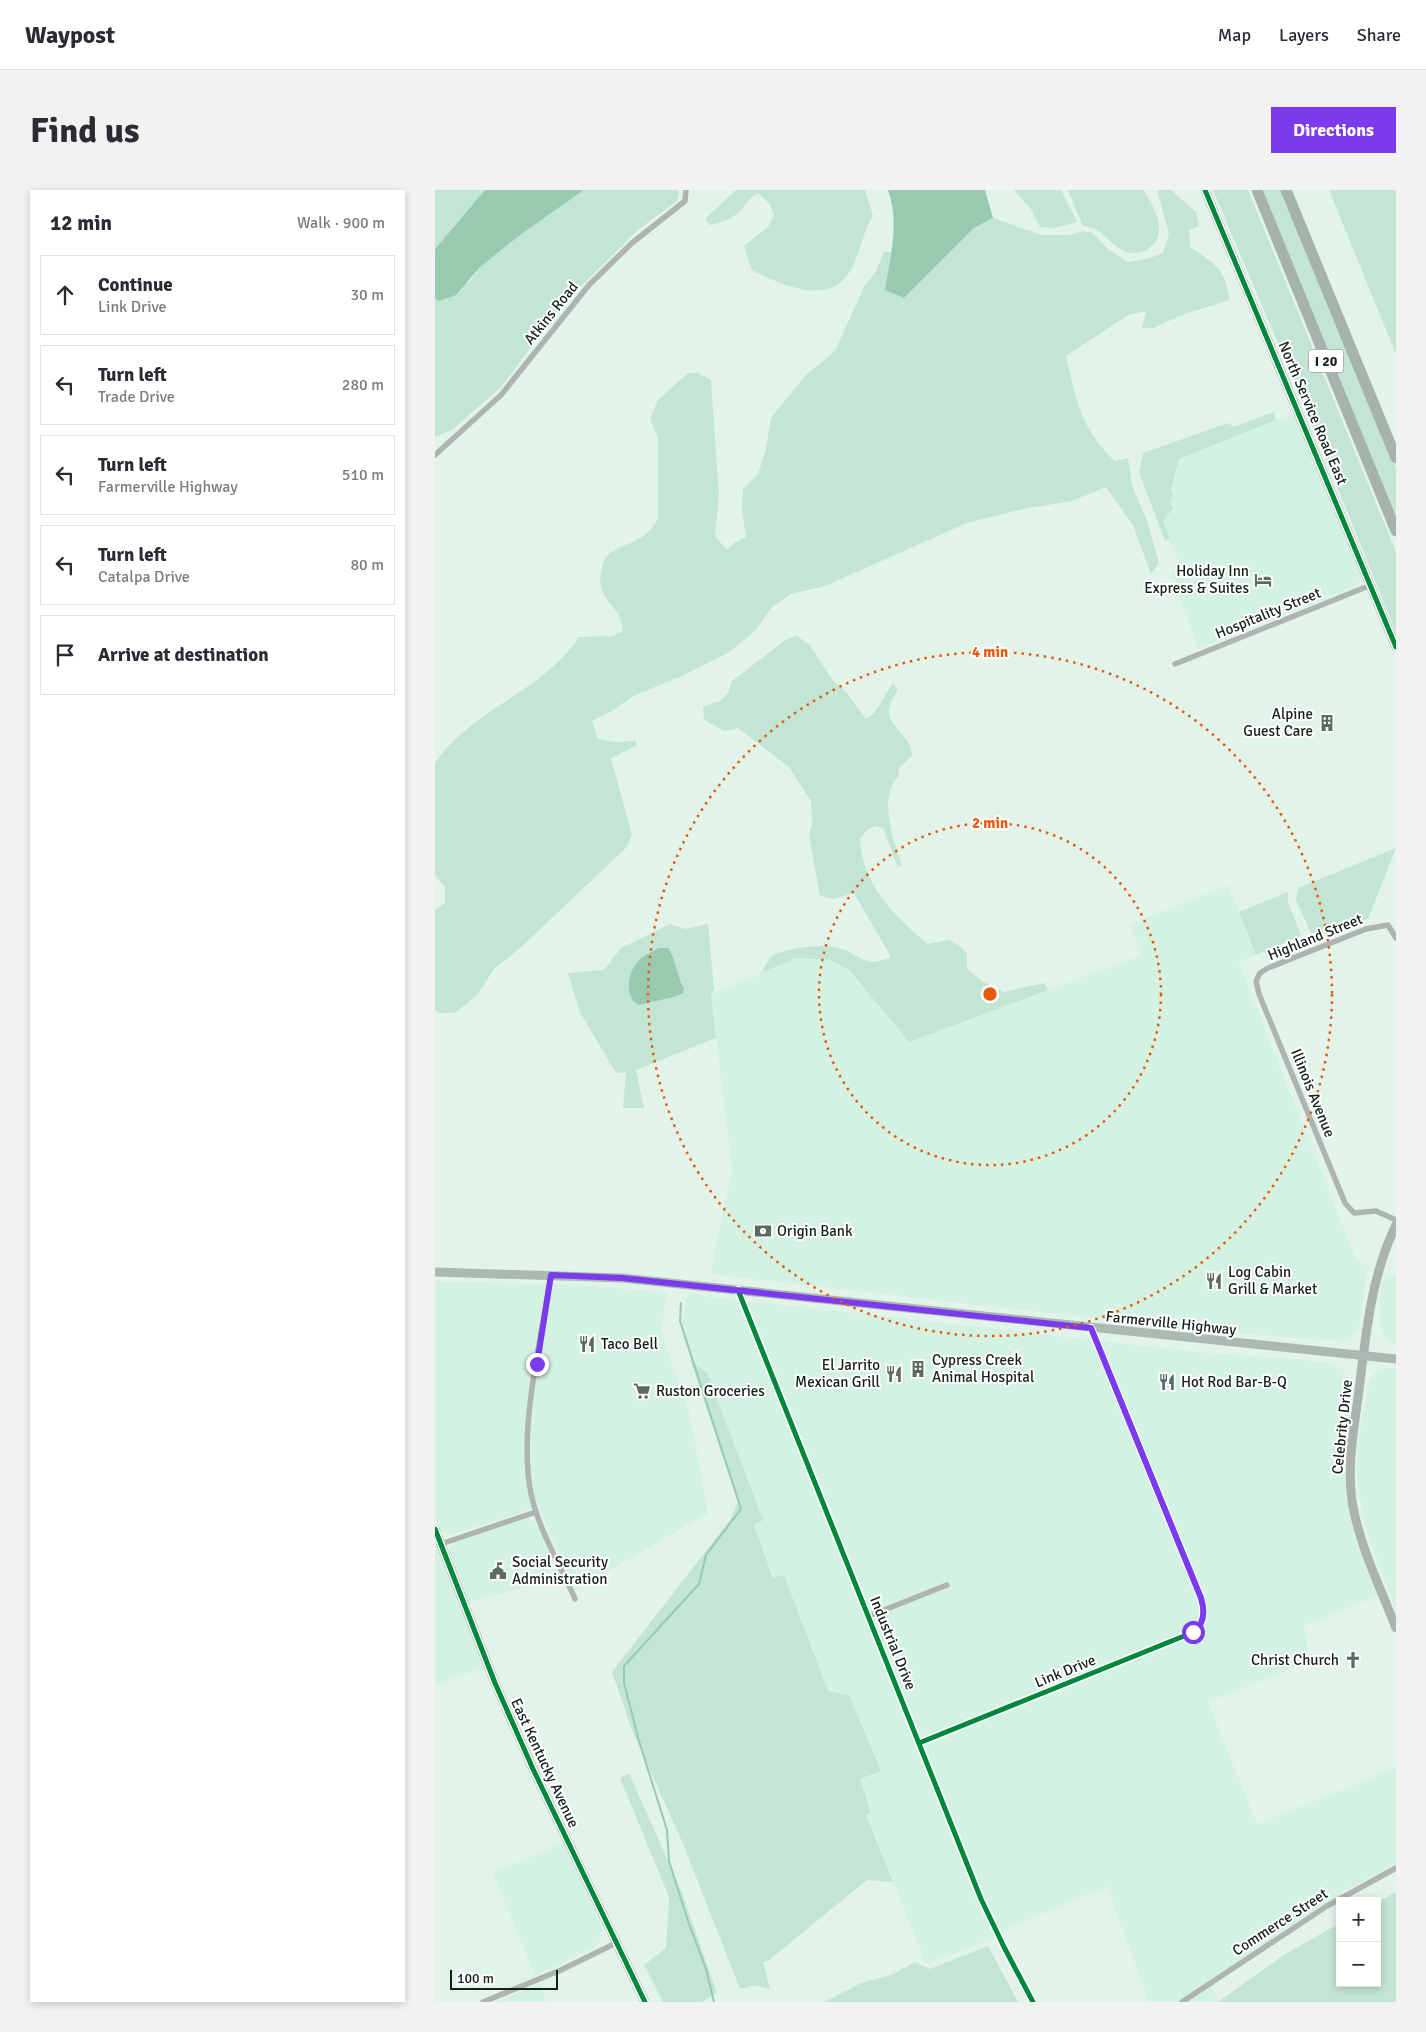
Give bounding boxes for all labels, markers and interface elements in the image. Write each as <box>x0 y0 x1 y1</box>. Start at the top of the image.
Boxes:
text: Waypost <box>25 20 115 50</box>
text: Map <box>1218 24 1251 46</box>
text: Layers <box>1279 24 1329 46</box>
text: Share <box>1357 24 1401 46</box>
button: Directions <box>1271 107 1396 153</box>
text: Find us <box>30 109 140 152</box>
text: 12 min <box>50 210 112 236</box>
text: Walk · 900 m <box>297 213 385 233</box>
text: Continue <box>98 273 173 297</box>
street label: Atkins Road <box>520 278 582 348</box>
icon: ahead <box>51 281 79 309</box>
text: 30 m <box>350 285 384 305</box>
text: Link Drive <box>98 297 166 317</box>
street label: North Service Road East <box>1275 339 1351 487</box>
road number: I 20 <box>1309 350 1343 372</box>
text: Turn left <box>98 363 167 387</box>
icon: left <box>51 371 79 399</box>
text: 280 m <box>342 375 384 395</box>
text: Trade Drive <box>98 387 175 407</box>
text: Turn left <box>98 453 167 477</box>
icon: left <box>51 461 79 489</box>
text: 510 m <box>342 465 384 485</box>
text: Farmerville Highway <box>98 477 238 497</box>
text: Turn left <box>98 543 167 567</box>
icon: left <box>51 551 79 579</box>
text: 80 m <box>350 555 384 575</box>
place label: Holiday Inn Express & Suites <box>1144 562 1249 597</box>
text: Catalpa Drive <box>98 567 190 587</box>
hotel icon: Holiday Inn Express & Suites <box>1253 570 1273 590</box>
street label: Hospitality Street <box>1213 584 1323 642</box>
icon: arrive <box>51 641 79 669</box>
text: Arrive at destination <box>98 643 269 667</box>
text: 4 min <box>972 643 1008 661</box>
place label: Alpine Guest Care <box>1243 705 1313 740</box>
building icon: Alpine Guest Care <box>1317 713 1337 733</box>
text: 2 min <box>972 814 1008 832</box>
street label: Highland Street <box>1265 910 1365 964</box>
centre of rings <box>981 985 999 1003</box>
street label: Illinois Avenue <box>1287 1046 1339 1140</box>
bank icon: Origin Bank <box>753 1221 773 1241</box>
place label: Origin Bank <box>777 1222 853 1240</box>
place label: Log Cabin Grill & Market <box>1228 1263 1317 1298</box>
restaurant icon: Log Cabin Grill & Market <box>1204 1271 1224 1291</box>
street label: Farmerville Highway <box>1105 1307 1237 1339</box>
restaurant icon: Taco Bell <box>577 1334 597 1354</box>
place label: Taco Bell <box>601 1335 658 1353</box>
place label: Cypress Creek Animal Hospital <box>932 1351 1034 1386</box>
route end <box>526 1353 549 1376</box>
place label: El Jarrito Mexican Grill <box>795 1356 880 1391</box>
building icon: Cypress Creek Animal Hospital <box>908 1359 928 1379</box>
restaurant icon: El Jarrito Mexican Grill <box>884 1364 904 1384</box>
restaurant icon: Hot Rod Bar-B-Q <box>1157 1372 1177 1392</box>
place label: Hot Rod Bar-B-Q <box>1181 1373 1287 1391</box>
street label: Celebrity Drive <box>1328 1379 1356 1475</box>
supermarket icon: Ruston Groceries <box>632 1381 652 1401</box>
place label: Ruston Groceries <box>656 1382 765 1400</box>
place label: Social Security Administration <box>512 1553 608 1588</box>
public building icon: Social Security Administration <box>488 1561 508 1581</box>
street label: Industrial Drive <box>866 1594 920 1692</box>
route start <box>1182 1621 1205 1644</box>
church icon: Christ Church <box>1343 1650 1363 1670</box>
street label: Link Drive <box>1032 1651 1098 1691</box>
place label: Christ Church <box>1251 1651 1339 1669</box>
street label: East Kentucky Avenue <box>507 1695 583 1831</box>
street label: Commerce Street <box>1229 1884 1331 1960</box>
map controls <box>1336 1897 1381 1987</box>
button: + <box>1336 1897 1381 1942</box>
button: − <box>1336 1942 1381 1987</box>
scale bar <box>450 1967 557 1990</box>
text: 100 m <box>457 1970 494 1987</box>

